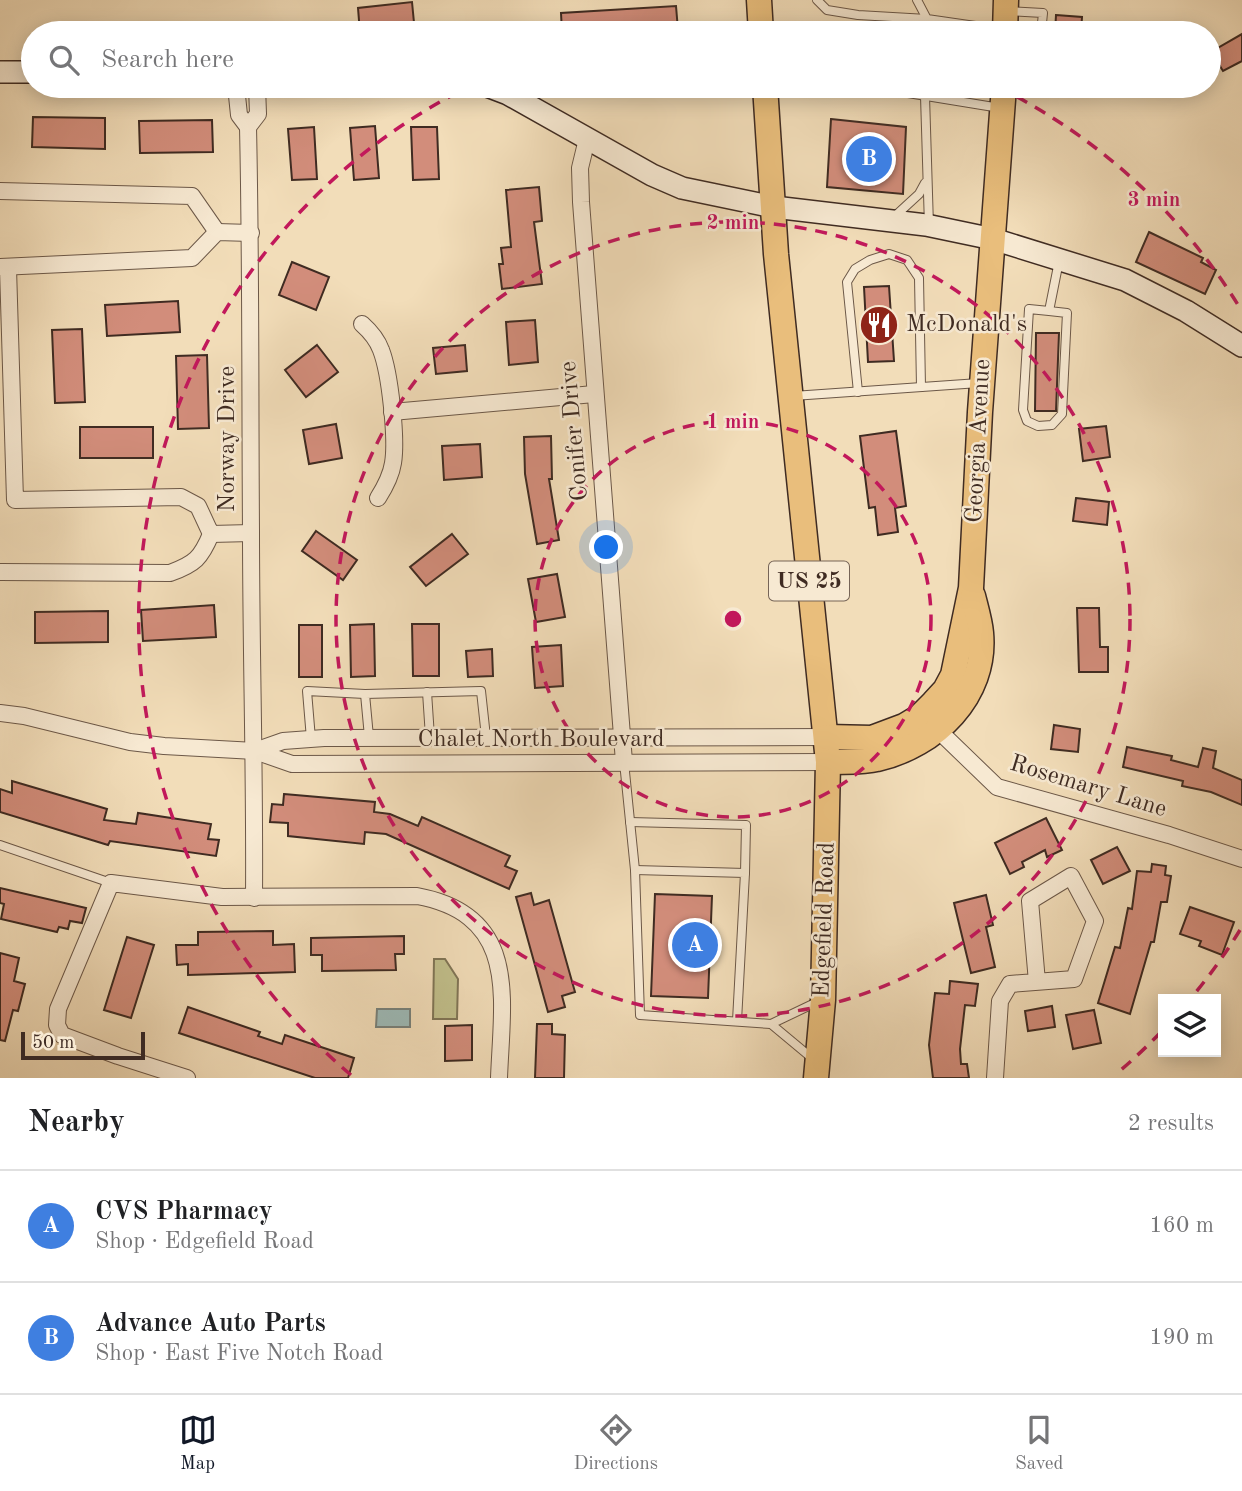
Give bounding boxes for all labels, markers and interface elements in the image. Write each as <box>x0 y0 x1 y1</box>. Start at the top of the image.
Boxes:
search box <box>21 21 1221 98</box>
icon: search <box>45 41 83 79</box>
text: Search here <box>101 47 234 73</box>
pin: B <box>846 133 892 185</box>
text: 3 min <box>1128 190 1180 211</box>
text: 2 min <box>707 213 759 234</box>
restaurant icon: McDonald's <box>858 304 900 346</box>
place label: McDonald's <box>906 313 1027 337</box>
street label: Georgia Avenue <box>963 358 995 524</box>
street label: Conifer Drive <box>557 360 593 502</box>
street label: Norway Drive <box>216 366 240 512</box>
text: 1 min <box>707 412 759 433</box>
your location <box>589 530 623 564</box>
road number: US 25 <box>769 562 849 600</box>
centre of rings <box>721 607 745 631</box>
street label: Chalet North Boulevard <box>417 728 665 752</box>
street label: Rosemary Lane <box>1007 752 1169 822</box>
street label: Edgefield Road <box>810 842 840 998</box>
pin: A <box>672 919 718 971</box>
map controls <box>1158 994 1221 1057</box>
button: layers <box>1158 994 1221 1057</box>
scale bar <box>21 1029 145 1061</box>
text: 50 m <box>32 1034 74 1053</box>
text: Nearby <box>28 1108 125 1138</box>
text: 2 results <box>1128 1112 1214 1135</box>
text: CVS Pharmacy <box>95 1199 273 1225</box>
text: A <box>42 1214 60 1237</box>
text: 160 m <box>1149 1214 1214 1237</box>
text: Shop · Edgefield Road <box>95 1230 314 1253</box>
text: Advance Auto Parts <box>95 1311 326 1337</box>
text: B <box>43 1326 59 1349</box>
text: 190 m <box>1149 1326 1214 1349</box>
text: Shop · East Five Notch Road <box>95 1342 383 1365</box>
tab: Map <box>179 1411 217 1476</box>
tab: Directions <box>574 1411 658 1476</box>
tab: Saved <box>1015 1411 1063 1476</box>

